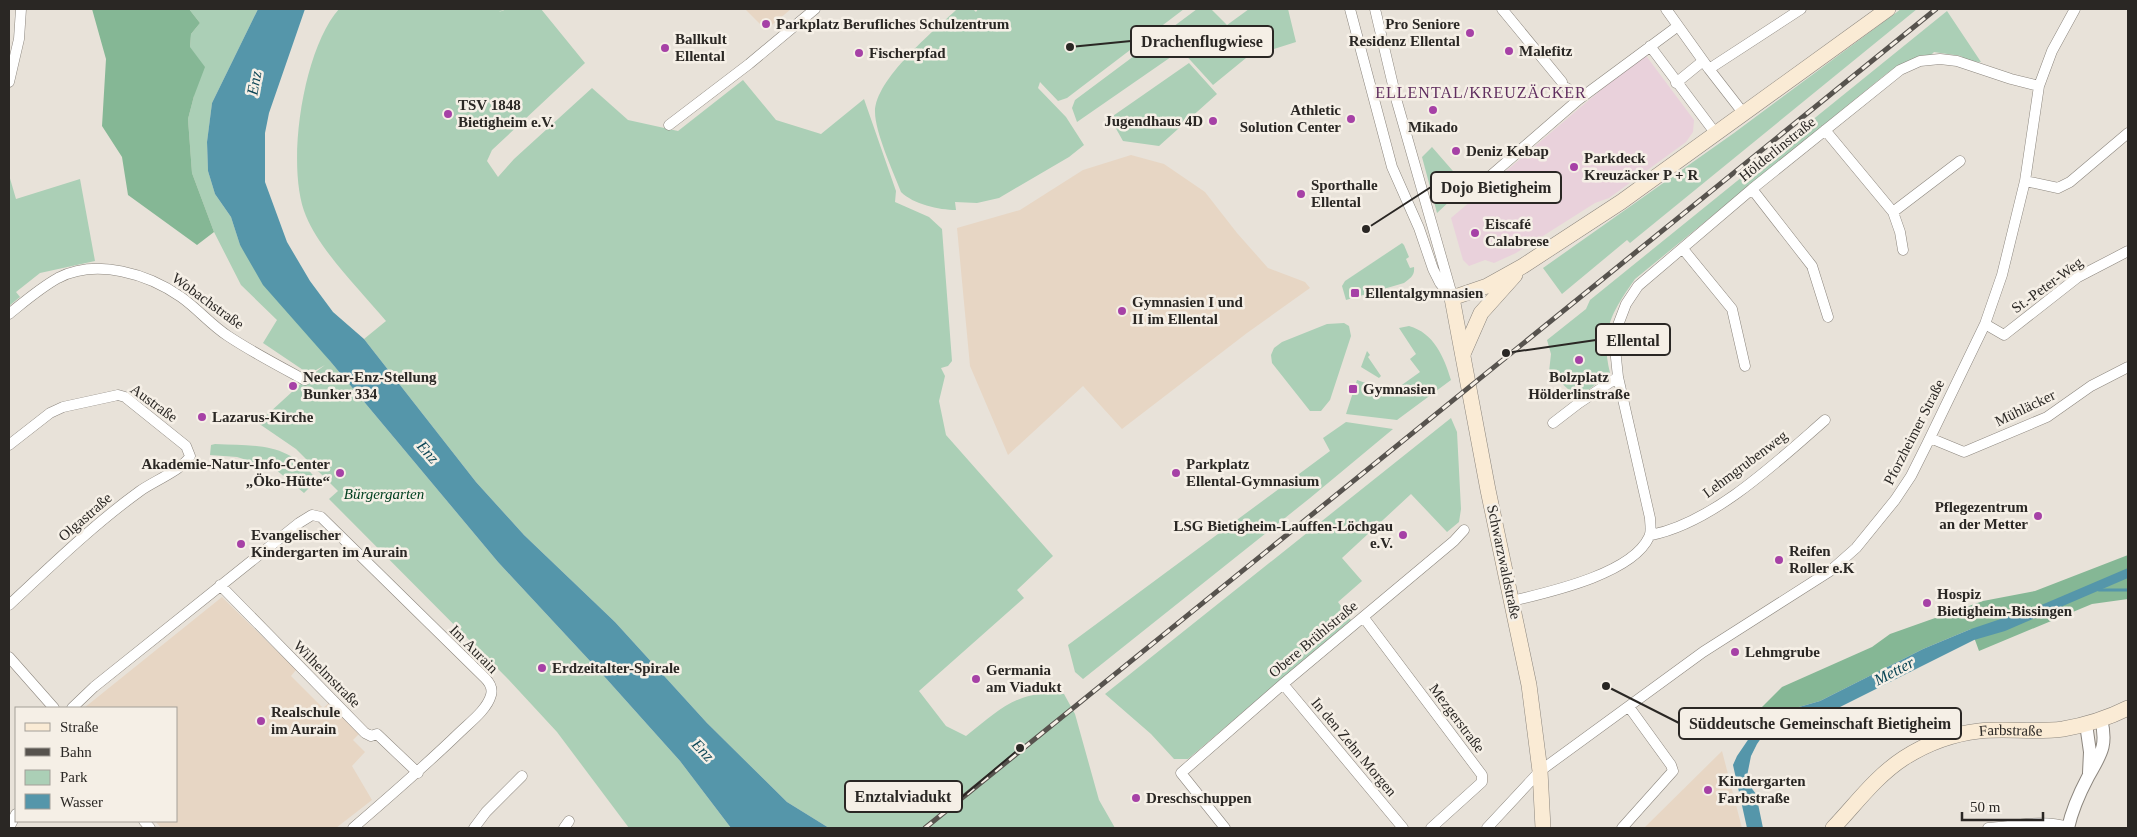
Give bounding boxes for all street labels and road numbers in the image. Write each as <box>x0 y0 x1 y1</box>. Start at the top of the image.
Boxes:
street label: Hölderlinstraße <box>1736 113 1819 185</box>
street label: St.-Peter-Weg <box>2008 254 2086 316</box>
street label: Wobachstraße <box>169 270 247 333</box>
street label: Pforzheimer Straße <box>1880 376 1948 487</box>
street label: Austraße <box>127 381 181 426</box>
street label: Mühläcker <box>1992 387 2058 429</box>
street label: Lehmgrubenweg <box>1700 427 1791 501</box>
street label: Olgastraße <box>55 489 115 544</box>
street label: Schwarzwaldstraße <box>1484 503 1524 621</box>
street label: Obere Brühlstraße <box>1266 597 1361 681</box>
street label: Im Aurain <box>447 622 502 677</box>
street label: Wilhelmstraße <box>290 637 364 711</box>
street label: Mezgerstraße <box>1426 681 1488 756</box>
street label: In den Zehn Morgen <box>1308 695 1400 800</box>
street label: Farbstraße <box>1978 722 2043 739</box>

